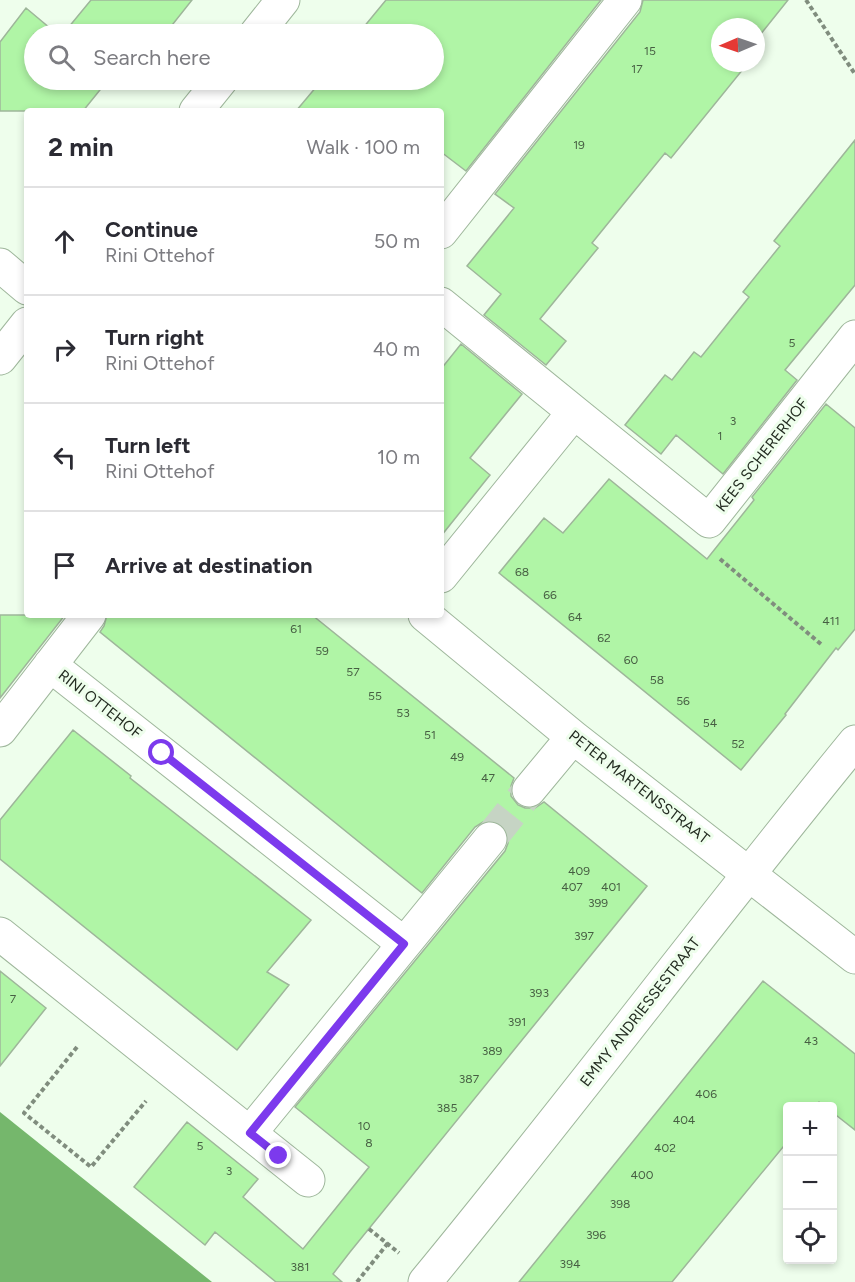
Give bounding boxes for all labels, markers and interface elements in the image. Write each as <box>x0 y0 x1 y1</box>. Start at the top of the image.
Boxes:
north arrow <box>711 18 765 72</box>
search box <box>24 24 444 90</box>
icon: search <box>45 41 78 74</box>
text: Search here <box>93 44 211 71</box>
house number: 15 <box>644 44 656 58</box>
house number: 17 <box>631 62 643 76</box>
text: 2 min <box>48 131 114 163</box>
text: Walk · 100 m <box>306 135 420 159</box>
house number: 19 <box>573 138 585 152</box>
text: Continue <box>105 216 198 243</box>
icon: ahead <box>48 225 81 258</box>
text: 50 m <box>374 229 420 253</box>
text: Rini Ottehof <box>105 243 215 267</box>
text: Turn right <box>105 324 204 351</box>
icon: right <box>48 333 81 366</box>
house number: 5 <box>789 336 796 350</box>
text: 40 m <box>373 337 420 361</box>
text: Rini Ottehof <box>105 351 215 375</box>
street label: KEES SCHERERHOF <box>712 395 812 515</box>
house number: 3 <box>730 414 736 428</box>
house number: 1 <box>718 429 722 443</box>
text: Turn left <box>105 432 191 459</box>
icon: left <box>48 441 81 474</box>
text: 10 m <box>377 445 420 469</box>
text: Rini Ottehof <box>105 459 215 483</box>
icon: arrive <box>48 549 81 582</box>
text: Arrive at destination <box>105 552 313 579</box>
house number: 68 <box>515 565 529 579</box>
house number: 66 <box>543 588 557 602</box>
house number: 64 <box>568 610 583 624</box>
house number: 411 <box>822 614 840 628</box>
house number: 61 <box>290 622 302 636</box>
house number: 62 <box>597 631 611 645</box>
house number: 59 <box>315 644 329 658</box>
house number: 60 <box>624 653 639 667</box>
house number: 57 <box>346 665 360 679</box>
street label: RINI OTTEHOF <box>55 666 145 742</box>
house number: 58 <box>650 673 664 687</box>
house number: 55 <box>368 689 382 703</box>
house number: 56 <box>676 694 690 708</box>
house number: 53 <box>396 706 410 720</box>
house number: 54 <box>703 716 718 730</box>
street label: PETER MARTENSSTRAAT <box>565 727 713 848</box>
house number: 51 <box>424 728 436 742</box>
house number: 52 <box>731 737 745 751</box>
route start <box>148 739 174 765</box>
house number: 49 <box>450 750 464 764</box>
house number: 47 <box>481 771 495 785</box>
house number: 409 <box>568 864 590 878</box>
house number: 407 <box>561 880 583 894</box>
house number: 401 <box>601 880 621 894</box>
house number: 399 <box>588 896 608 910</box>
house number: 397 <box>574 929 594 943</box>
street label: EMMY ANDRIESSESTRAAT <box>576 933 704 1090</box>
house number: 393 <box>529 986 549 1000</box>
house number: 7 <box>10 992 17 1006</box>
house number: 391 <box>508 1015 526 1029</box>
house number: 43 <box>804 1034 818 1048</box>
house number: 389 <box>482 1044 503 1058</box>
house number: 387 <box>459 1072 480 1086</box>
house number: 406 <box>695 1087 717 1101</box>
house number: 385 <box>437 1101 457 1115</box>
map controls <box>783 1102 837 1264</box>
button: + <box>783 1102 837 1156</box>
house number: 404 <box>673 1113 696 1127</box>
house number: 10 <box>358 1119 371 1133</box>
house number: 8 <box>365 1136 373 1150</box>
house number: 5 <box>197 1139 204 1153</box>
house number: 402 <box>654 1141 676 1155</box>
route end <box>265 1142 291 1168</box>
button: − <box>783 1156 837 1210</box>
house number: 3 <box>226 1164 232 1178</box>
house number: 400 <box>631 1168 654 1182</box>
house number: 398 <box>610 1197 630 1211</box>
button: locate <box>783 1210 837 1264</box>
house number: 396 <box>586 1228 606 1242</box>
house number: 394 <box>560 1257 581 1271</box>
house number: 381 <box>291 1260 309 1274</box>

